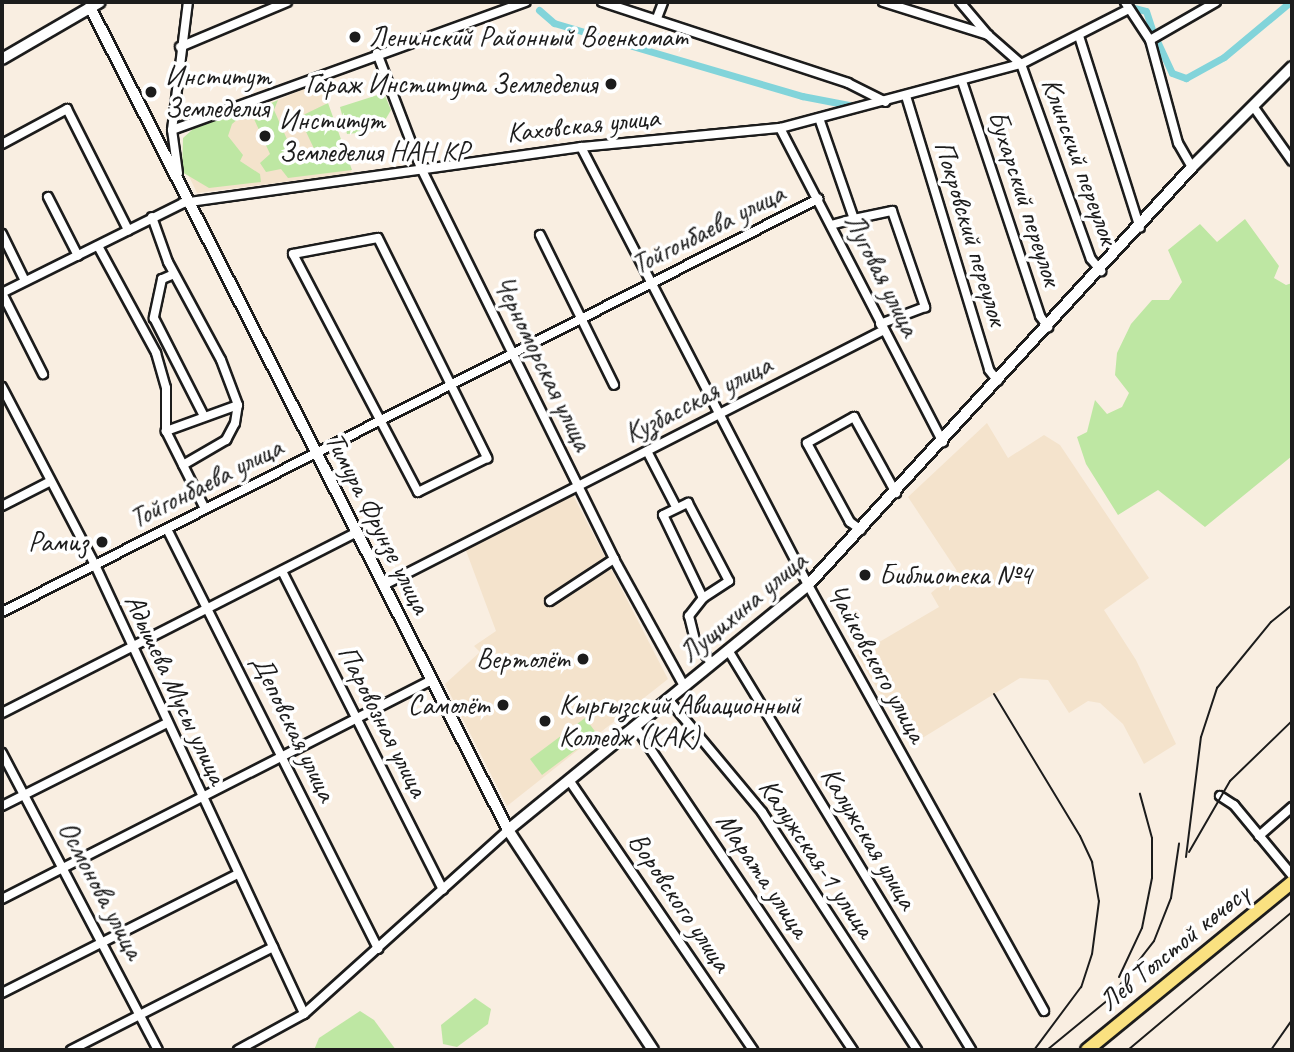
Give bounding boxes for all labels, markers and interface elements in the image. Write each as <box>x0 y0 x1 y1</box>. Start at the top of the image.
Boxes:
place label: Ленинский Районный Военкомат <box>369 20 687 54</box>
marker: Ленинский Районный Военкомат <box>347 29 363 45</box>
place label: Институт Земледелия <box>165 59 271 125</box>
place label: Гараж Института Земледелия <box>307 67 597 101</box>
street label: Клинский переулок <box>1034 73 1126 249</box>
marker: Гараж Института Земледелия <box>603 76 619 92</box>
marker: Институт Земледелия <box>143 84 159 100</box>
street label: Каховская улица <box>504 100 662 150</box>
place label: Институт Земледелия НАН КР <box>279 103 469 169</box>
street label: Бухарский переулок <box>981 106 1069 290</box>
marker: Институт Земледелия НАН КР <box>257 128 273 144</box>
street label: Покровский переулок <box>927 137 1015 329</box>
street label: Тойгонбаева улица <box>625 176 791 282</box>
street label: Луговая улица <box>837 207 927 343</box>
street label: Черноморская улица <box>486 269 600 457</box>
street label: Кузбасская улица <box>618 347 778 451</box>
street label: Тимура Фрунзе улица <box>318 427 438 619</box>
street label: Тойгонбаева улица <box>123 430 289 536</box>
place label: Рамиз <box>28 525 88 559</box>
marker: Рамиз <box>94 534 110 550</box>
street label: Лущихина улица <box>672 544 814 670</box>
place label: Библиотека №4 <box>879 558 1032 592</box>
marker: Библиотека №4 <box>857 567 873 583</box>
street label: Чайковского улица <box>820 578 934 748</box>
street label: Адышева Мусы улица <box>117 589 235 789</box>
street label: Паровозная улица <box>330 638 436 804</box>
place label: Вертолёт <box>476 642 569 676</box>
street label: Деповская улица <box>244 648 344 808</box>
marker: Вертолёт <box>575 651 591 667</box>
place label: Самолёт <box>408 688 489 722</box>
place label: Кыргызский Авиационный Колледж (КАК) <box>559 688 801 754</box>
marker: Самолёт <box>495 697 511 713</box>
marker: Кыргызский Авиационный Колледж (КАК) <box>537 713 553 729</box>
street label: Калужская улица <box>813 760 925 916</box>
street label: Калужская-1 улица <box>752 772 882 944</box>
street label: Марата улица <box>709 806 817 944</box>
street label: Осмонова улица <box>50 815 152 965</box>
street label: Воровского улица <box>621 825 739 979</box>
street label: Лев Толстой көчөсү <box>1092 876 1256 1018</box>

